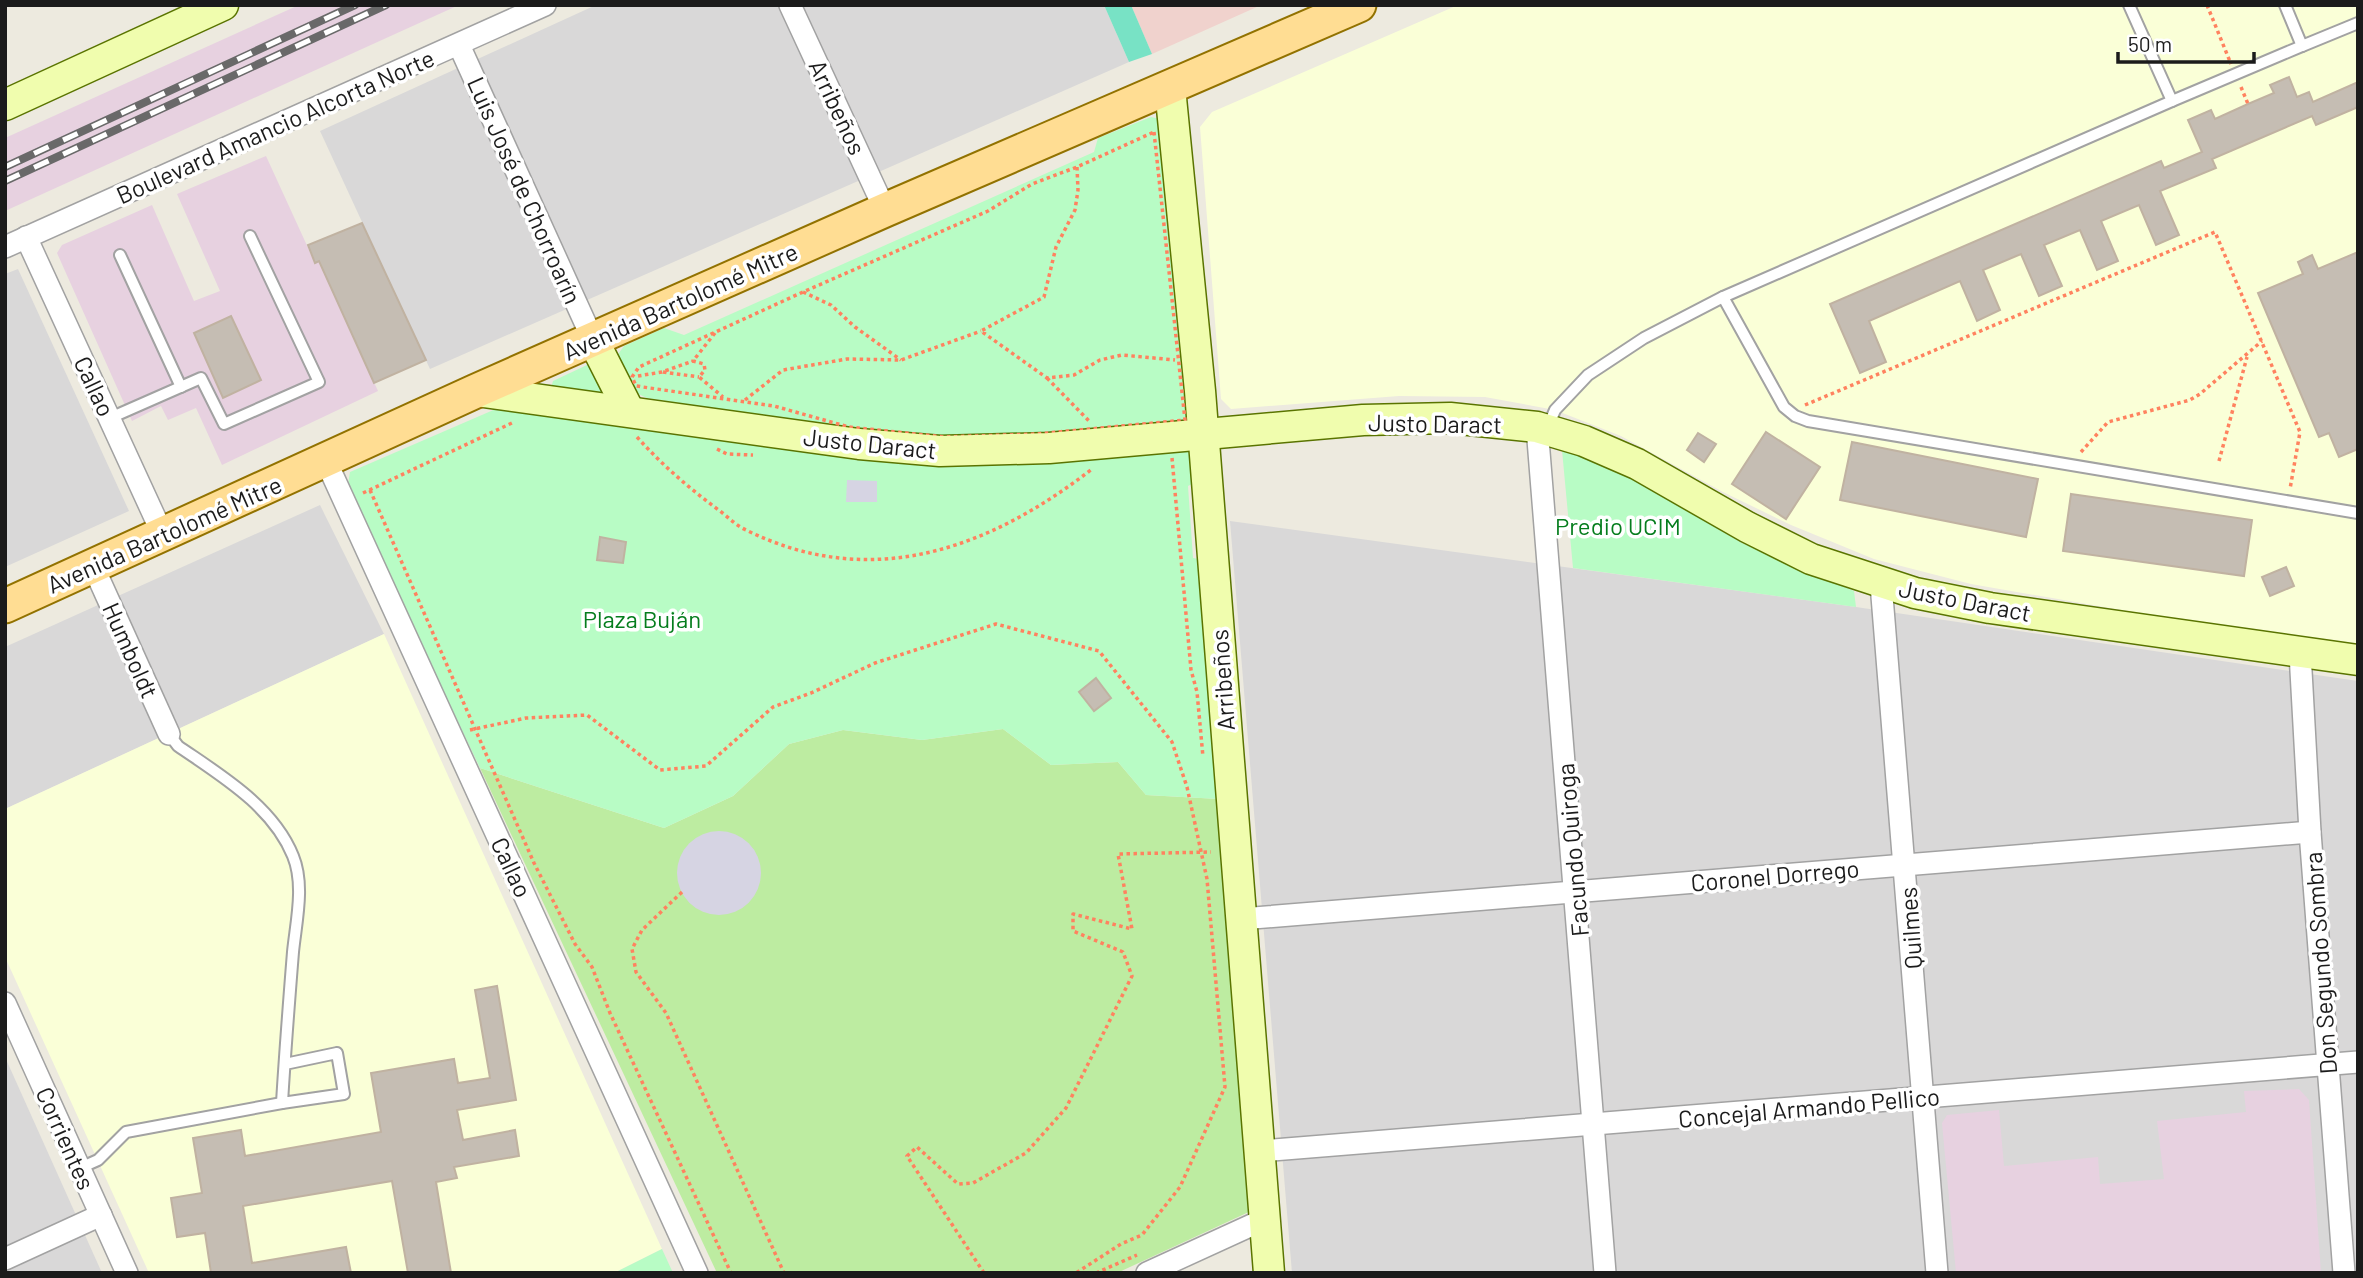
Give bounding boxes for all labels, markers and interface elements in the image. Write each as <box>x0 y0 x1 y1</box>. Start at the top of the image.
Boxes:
scale bar <box>2118 21 2254 65</box>
text: 50 m <box>2128 31 2172 56</box>
street label: Boulevard Amancio Alcorta Norte <box>112 43 438 209</box>
street label: Arribeños <box>803 55 873 159</box>
street label: Luis José de Chorroarín <box>462 72 588 308</box>
street label: Avenida Bartolomé Mitre <box>558 236 802 366</box>
street label: Callao <box>69 351 121 421</box>
street label: Justo Daract <box>1368 407 1502 439</box>
street label: Justo Daract <box>802 422 938 464</box>
street label: Avenida Bartolomé Mitre <box>42 469 286 599</box>
park label: Predio UCIM <box>1555 511 1681 540</box>
street label: Justo Daract <box>1897 573 2033 627</box>
street label: Humboldt <box>97 598 165 702</box>
park label: Plaza Buján <box>583 604 701 633</box>
street label: Arribeños <box>1204 628 1240 732</box>
street label: Facundo Quiroga <box>1550 762 1594 938</box>
street label: Callao <box>486 832 538 902</box>
street label: Don Segundo Sombra <box>2298 851 2342 1075</box>
street label: Coronel Dorrego <box>1689 853 1861 897</box>
street label: Quilmes <box>1893 886 1927 970</box>
street label: Concejal Armando Pellico <box>1677 1081 1941 1133</box>
street label: Corrientes <box>30 1082 102 1194</box>

